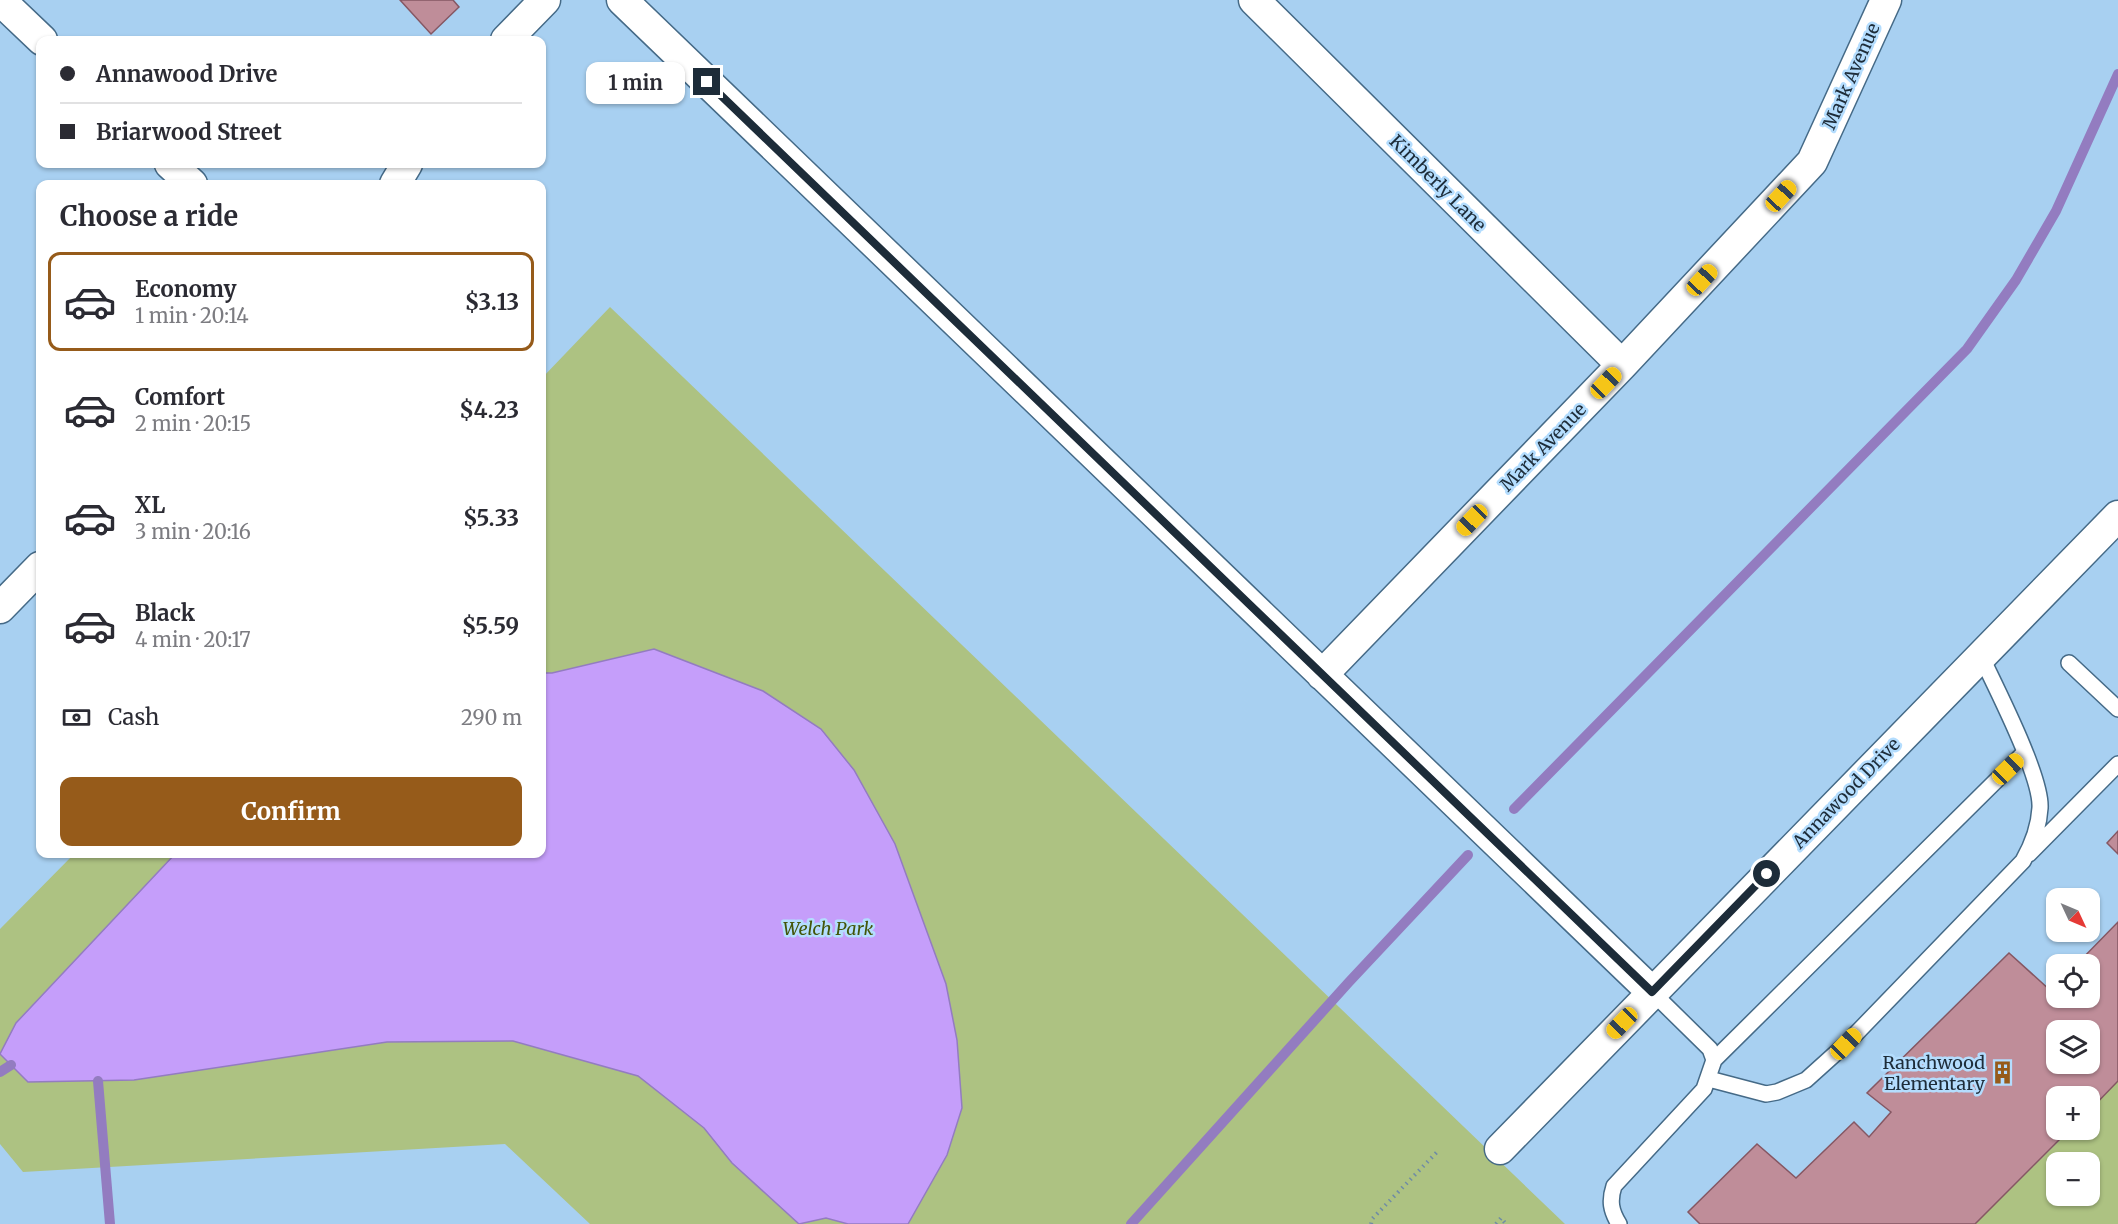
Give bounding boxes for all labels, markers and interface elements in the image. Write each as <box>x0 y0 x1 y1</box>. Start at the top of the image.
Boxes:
street label: Mark Avenue <box>1817 19 1885 133</box>
text: Annawood Drive <box>96 60 277 88</box>
callout: 1 min <box>587 61 686 103</box>
route end <box>693 68 720 95</box>
text: 1 min <box>608 70 663 95</box>
text: Briarwood Street <box>96 118 282 146</box>
street label: Kimberly Lane <box>1385 130 1491 236</box>
car <box>1762 177 1800 215</box>
text: Choose a ride <box>60 199 238 233</box>
car <box>1683 261 1721 299</box>
icon: car <box>63 275 117 329</box>
text: Economy <box>135 275 236 303</box>
text: $3.13 <box>465 288 519 316</box>
text: 1 min · 20:14 <box>135 303 248 328</box>
car <box>1587 364 1625 402</box>
icon: car <box>63 383 117 437</box>
text: Comfort <box>135 383 225 411</box>
text: $4.23 <box>459 396 519 424</box>
street label: Mark Avenue <box>1495 398 1591 496</box>
text: 2 min · 20:15 <box>135 411 251 436</box>
icon: car <box>63 491 117 545</box>
text: XL <box>135 491 165 519</box>
car <box>1453 501 1491 539</box>
text: $5.33 <box>463 504 519 532</box>
text: 3 min · 20:16 <box>135 519 251 544</box>
icon: car <box>63 599 117 653</box>
text: Black <box>135 599 195 627</box>
text: $5.59 <box>462 612 519 640</box>
text: 4 min · 20:17 <box>135 627 251 652</box>
icon: cash <box>60 701 93 734</box>
text: Cash <box>108 703 159 731</box>
text: 290 m <box>461 705 522 730</box>
street label: Annawood Drive <box>1787 733 1905 854</box>
car <box>1989 750 2027 788</box>
button: Confirm <box>60 777 522 846</box>
route start <box>1753 860 1780 887</box>
north arrow <box>2046 888 2100 942</box>
map controls <box>2046 888 2100 1206</box>
park label: Welch Park <box>783 917 873 940</box>
button: locate <box>2046 954 2100 1008</box>
car <box>1603 1004 1641 1042</box>
button: layers <box>2046 1020 2100 1074</box>
car <box>1827 1025 1865 1063</box>
place label: Ranchwood Elementary <box>1883 1051 1986 1095</box>
building icon: Ranchwood Elementary <box>1990 1059 2016 1085</box>
button: + <box>2046 1086 2100 1140</box>
button: − <box>2046 1152 2100 1206</box>

